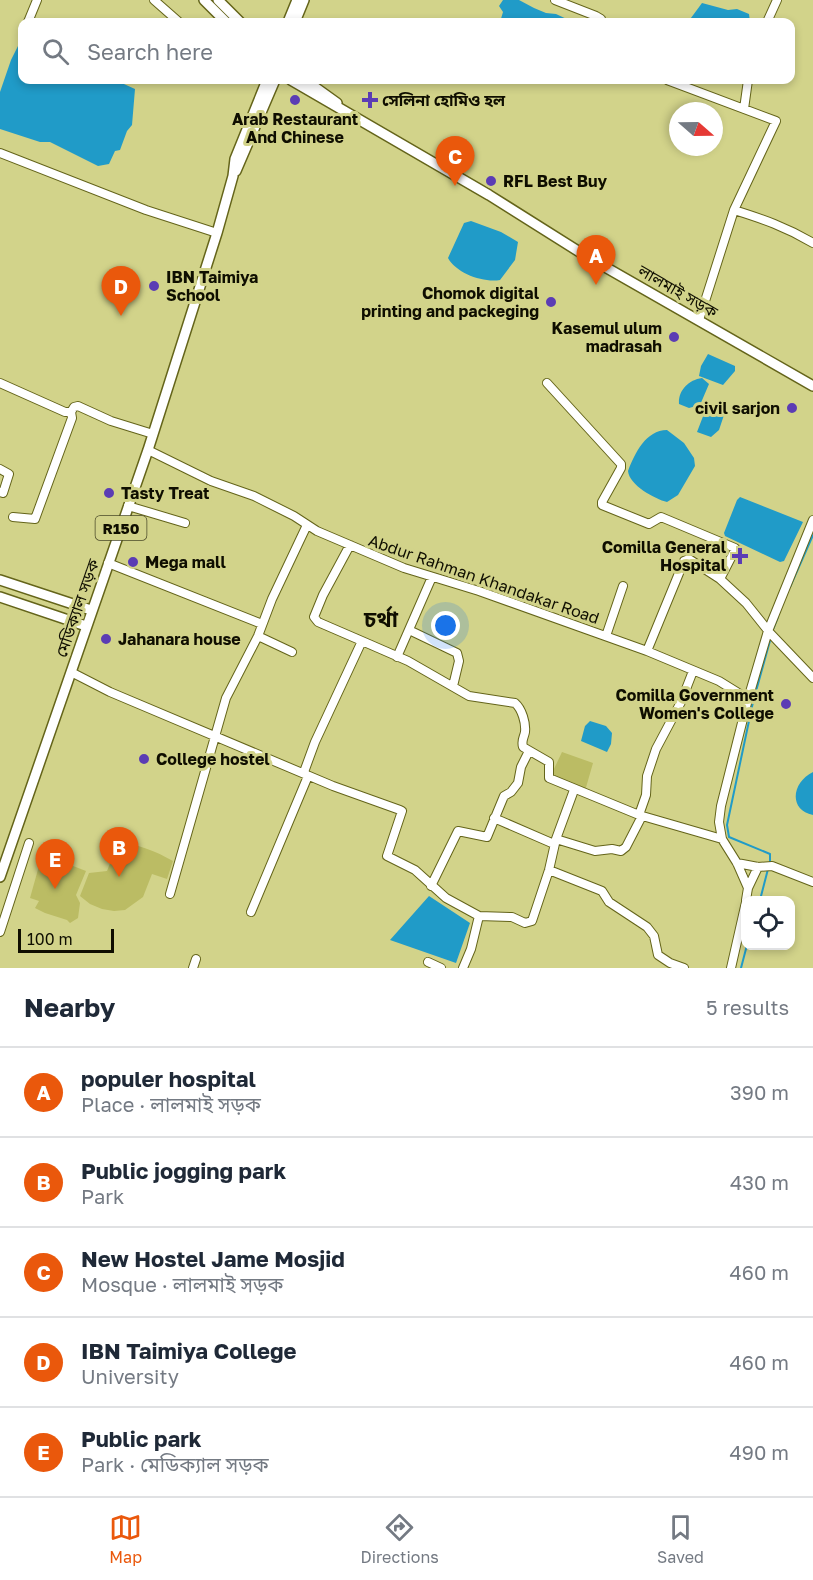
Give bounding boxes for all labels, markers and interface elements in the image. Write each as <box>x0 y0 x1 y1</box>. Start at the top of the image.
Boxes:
search box <box>18 18 795 84</box>
icon: search <box>39 35 72 68</box>
text: Search here <box>87 38 213 65</box>
place label: সেলিনা হোমিও হল <box>382 90 506 110</box>
marker: Arab Restaurant And Chinese <box>288 93 302 107</box>
marker: সেলিনা হোমিও হল <box>363 93 377 107</box>
north arrow <box>669 102 723 156</box>
place label: Arab Restaurant And Chinese <box>232 109 358 147</box>
pin: C <box>436 136 474 186</box>
place label: RFL Best Buy <box>503 171 608 191</box>
marker: RFL Best Buy <box>484 174 498 188</box>
pin: A <box>576 236 616 285</box>
street label: লালমাই সড়ক <box>634 260 722 322</box>
pin: D <box>102 266 140 316</box>
place label: IBN Taimiya School <box>166 267 258 305</box>
marker: IBN Taimiya School <box>147 279 161 293</box>
place label: Chomok digital printing and packeging <box>361 283 540 321</box>
marker: Chomok digital printing and packeging <box>544 295 558 309</box>
place label: Kasemul ulum madrasah <box>552 318 662 356</box>
marker: Kasemul ulum madrasah <box>667 330 681 344</box>
place label: civil sarjon <box>695 398 780 418</box>
marker: civil sarjon <box>785 401 799 415</box>
place label: Tasty Treat <box>121 483 209 503</box>
marker: Tasty Treat <box>102 486 116 500</box>
road number: R150 <box>96 516 146 540</box>
street label: Abdur Rahman Khandakar Road <box>366 530 602 628</box>
place label: Comilla General Hospital <box>602 537 727 575</box>
marker: Comilla General Hospital <box>731 547 749 565</box>
place label: Mega mall <box>145 552 226 572</box>
street label: মেডিক্যাল সড়ক <box>51 555 104 660</box>
marker: Mega mall <box>126 555 140 569</box>
district label: চর্থা <box>363 605 399 632</box>
your location <box>431 611 460 640</box>
place label: Jahanara house <box>118 629 241 649</box>
marker: Jahanara house <box>99 632 113 646</box>
place label: Comilla Government Women's College <box>615 685 774 723</box>
marker: Comilla Government Women's College <box>779 697 793 711</box>
place label: College hostel <box>156 749 270 769</box>
marker: College hostel <box>137 752 151 766</box>
pin: B <box>100 828 138 877</box>
pin: E <box>36 840 74 889</box>
map controls <box>741 896 795 950</box>
button: locate <box>741 896 795 950</box>
scale bar <box>18 926 114 953</box>
text: 100 m <box>27 929 73 949</box>
text: Nearby <box>24 992 115 1023</box>
text: 5 results <box>706 995 789 1019</box>
text: populer hospital <box>81 1065 256 1092</box>
text: A <box>36 1080 51 1104</box>
text: 390 m <box>730 1080 789 1104</box>
text: Place · লালমাই সড়ক <box>81 1092 261 1116</box>
text: Public jogging park <box>81 1157 286 1184</box>
text: B <box>36 1170 51 1194</box>
text: 430 m <box>730 1170 789 1194</box>
text: Park <box>81 1184 124 1208</box>
text: New Hostel Jame Mosjid <box>81 1245 345 1272</box>
text: C <box>36 1260 51 1284</box>
text: 460 m <box>730 1260 789 1284</box>
text: Mosque · লালমাই সড়ক <box>81 1272 283 1296</box>
text: IBN Taimiya College <box>81 1337 296 1364</box>
text: D <box>36 1350 51 1374</box>
text: 460 m <box>730 1350 789 1374</box>
text: University <box>81 1364 179 1388</box>
text: Public park <box>81 1425 202 1452</box>
text: E <box>37 1440 50 1464</box>
text: 490 m <box>730 1440 789 1464</box>
text: Park · মেডিক্যাল সড়ক <box>81 1452 269 1476</box>
tab: Map <box>109 1511 142 1567</box>
tab: Directions <box>361 1511 439 1567</box>
tab: Saved <box>657 1511 704 1567</box>

